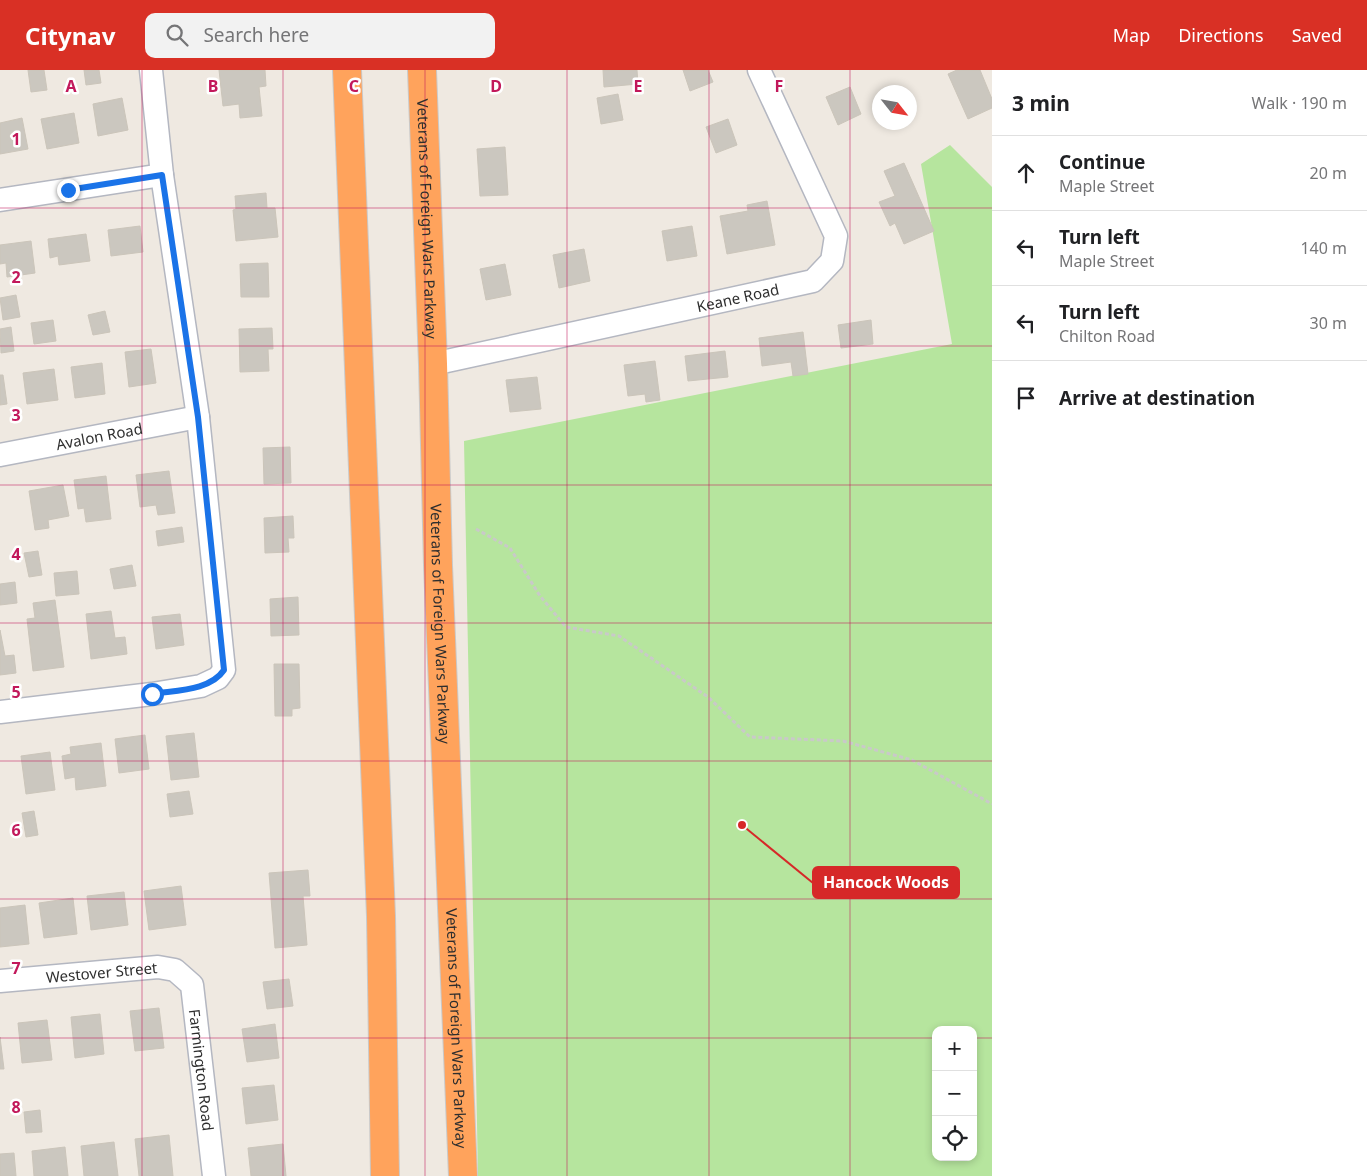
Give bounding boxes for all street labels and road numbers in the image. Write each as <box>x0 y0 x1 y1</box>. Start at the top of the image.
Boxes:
street label: Veterans of Foreign Wars Parkway <box>413 98 442 340</box>
street label: Keane Road <box>695 279 781 316</box>
street label: Avalon Road <box>54 418 144 454</box>
street label: Veterans of Foreign Wars Parkway <box>426 503 455 745</box>
street label: Veterans of Foreign Wars Parkway <box>442 908 472 1149</box>
street label: Westover Street <box>45 957 159 987</box>
street label: Farmington Road <box>185 1008 219 1132</box>

